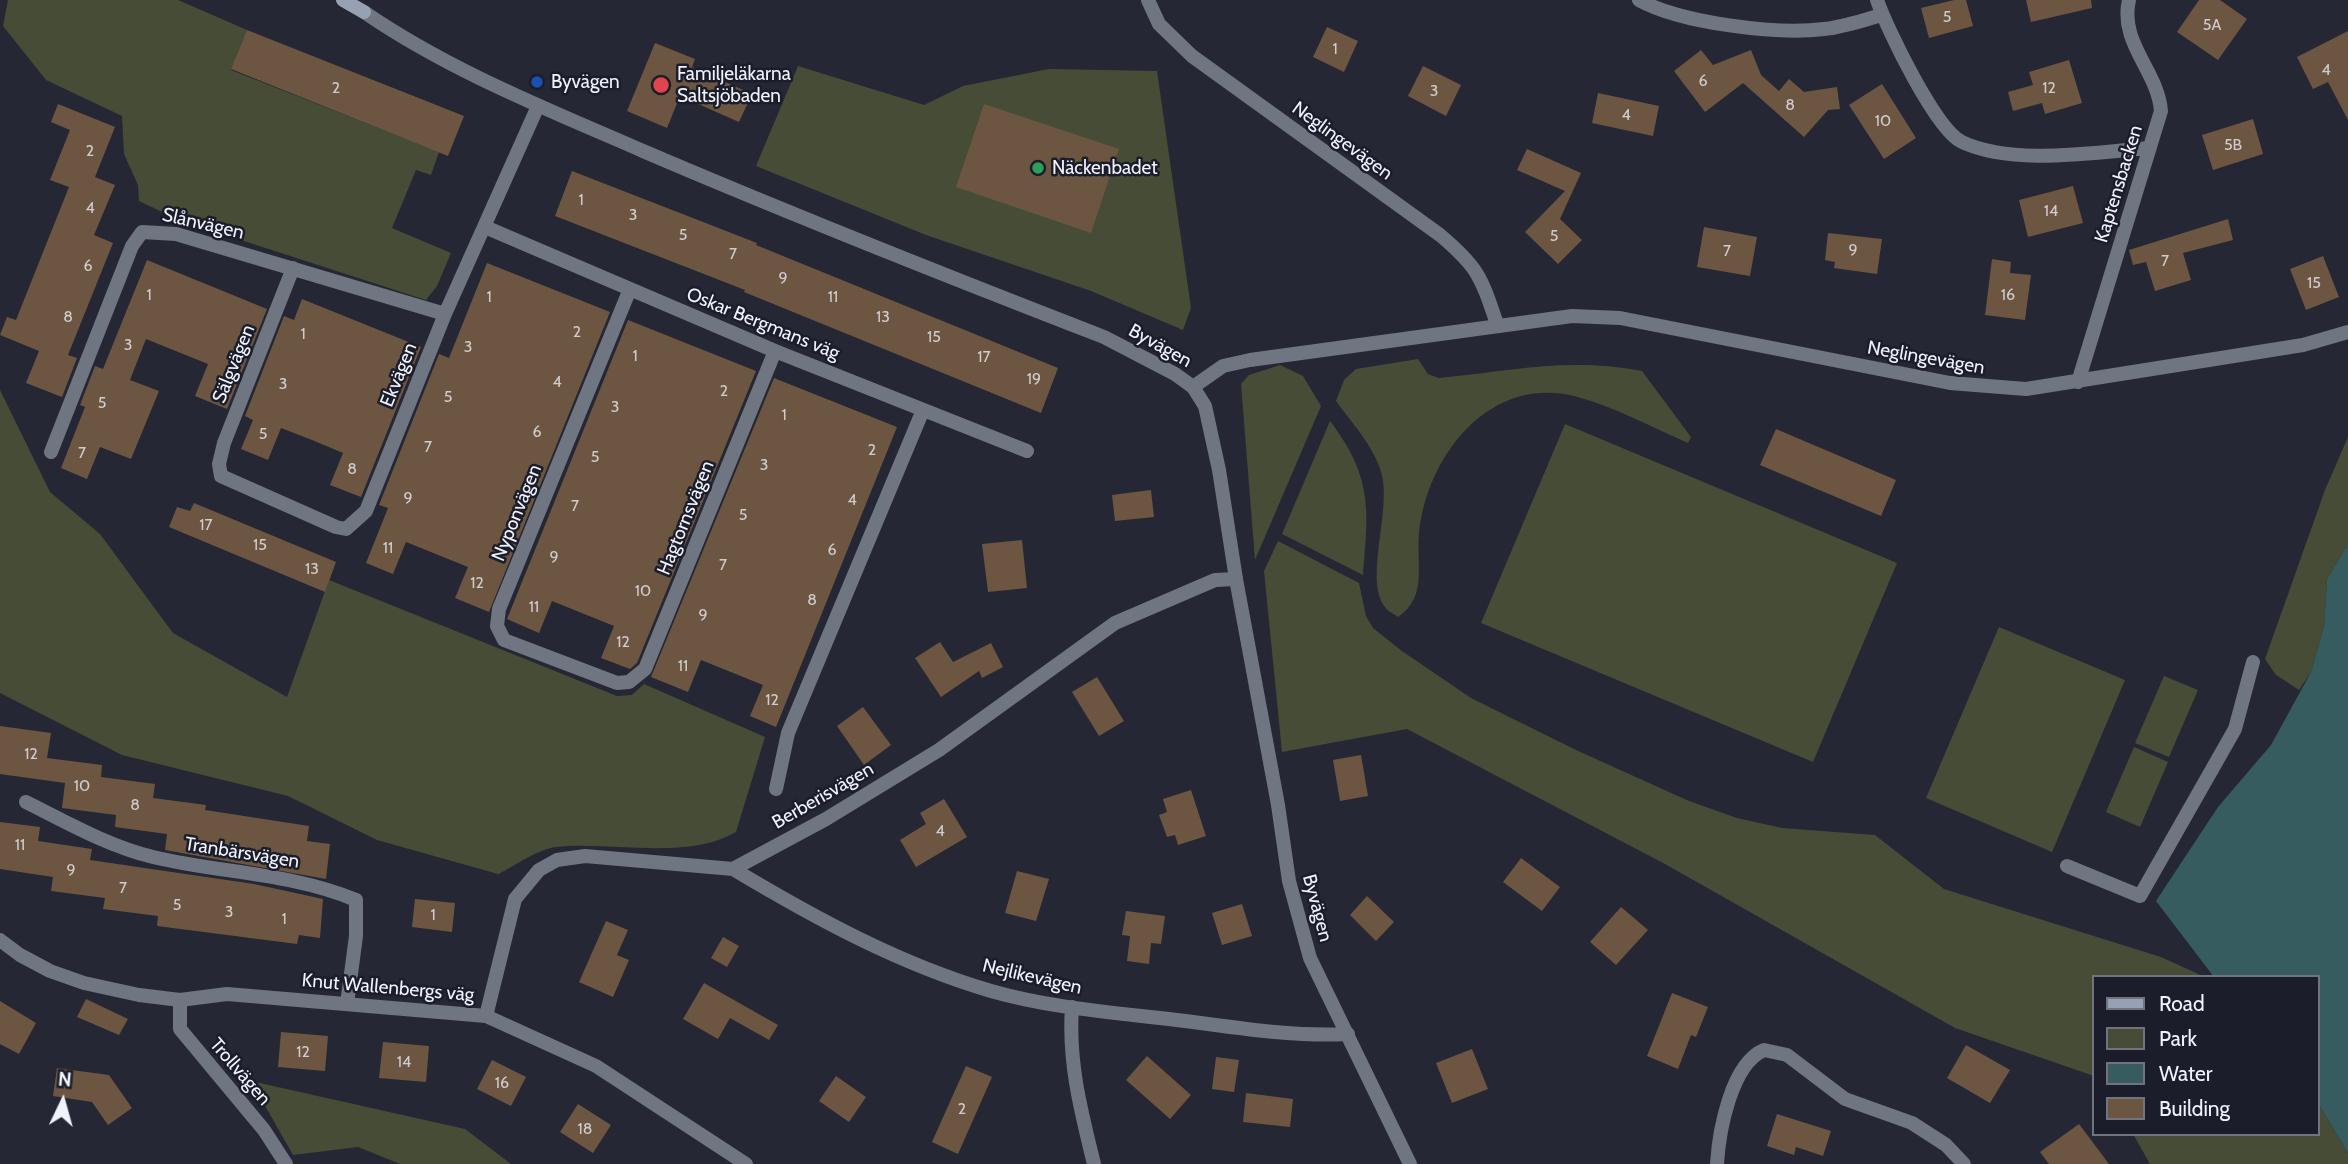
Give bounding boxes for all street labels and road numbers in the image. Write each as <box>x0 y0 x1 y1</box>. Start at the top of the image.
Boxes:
street label: Neglingevägen <box>1287 97 1397 185</box>
street label: Kaptensbacken <box>2090 123 2148 245</box>
street label: Slånvägen <box>160 204 246 244</box>
street label: Oskar Bergmans väg <box>683 283 843 365</box>
street label: Byvägen <box>1124 319 1196 373</box>
street label: Sälgvägen <box>208 322 260 406</box>
street label: Neglingevägen <box>1866 336 1986 380</box>
street label: Ekvägen <box>376 340 422 410</box>
street label: Hagtornsvägen <box>653 458 719 578</box>
street label: Nyponvägen <box>487 461 547 565</box>
street label: Berberisvägen <box>768 758 878 834</box>
street label: Tranbärsvägen <box>183 833 301 873</box>
street label: Byvägen <box>1297 872 1337 944</box>
street label: Nejlikevägen <box>980 954 1084 1000</box>
street label: Knut Wallenbergs väg <box>301 969 475 1007</box>
street label: Trollvägen <box>205 1034 275 1110</box>

